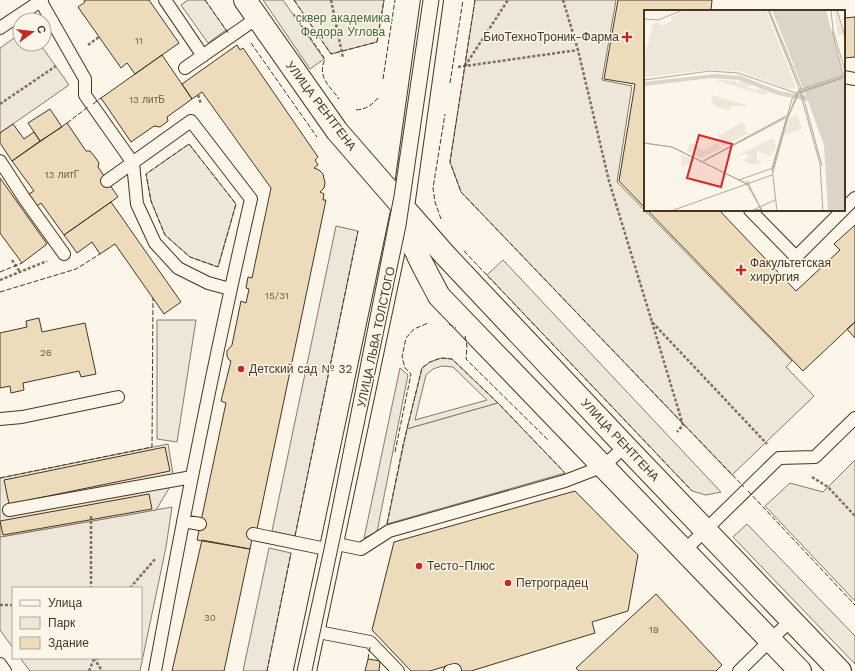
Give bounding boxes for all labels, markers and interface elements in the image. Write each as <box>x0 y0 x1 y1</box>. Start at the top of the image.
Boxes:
inset map <box>644 10 845 211</box>
park label: сквер академика Федора Углова <box>296 11 391 39</box>
north arrow <box>12 12 52 52</box>
text: С <box>34 24 48 35</box>
place label: БиоТехноТроник-Фарма <box>483 30 619 44</box>
marker: БиоТехноТроник-Фарма <box>622 32 632 42</box>
house number: 11 <box>135 35 143 46</box>
street label: УЛИЦА РЕНТГЕНА <box>283 59 359 153</box>
house number: 13 литБ <box>129 94 165 105</box>
house number: 13 литГ <box>45 169 80 180</box>
place label: Факультетская хирургия <box>750 256 831 284</box>
marker: Факультетская хирургия <box>735 264 747 276</box>
street label: УЛИЦА ЛЬВА ТОЛСТОГО <box>354 265 398 409</box>
house number: 15/31 <box>265 290 289 301</box>
house number: 26 <box>40 347 52 358</box>
place label: Детский сад № 32 <box>249 362 353 376</box>
marker: Детский сад № 32 <box>236 364 246 374</box>
street label: УЛИЦА РЕНТГЕНА <box>578 396 662 484</box>
place label: Тесто-Плюс <box>427 559 495 573</box>
marker: Тесто-Плюс <box>414 561 424 571</box>
place label: Петроградец <box>516 576 588 590</box>
marker: Петроградец <box>503 578 513 588</box>
legend <box>12 587 142 659</box>
text: Улица <box>48 596 82 610</box>
house number: 30 <box>204 612 216 623</box>
text: Парк <box>48 616 76 630</box>
house number: 19 <box>649 624 659 635</box>
text: Здание <box>48 636 89 650</box>

